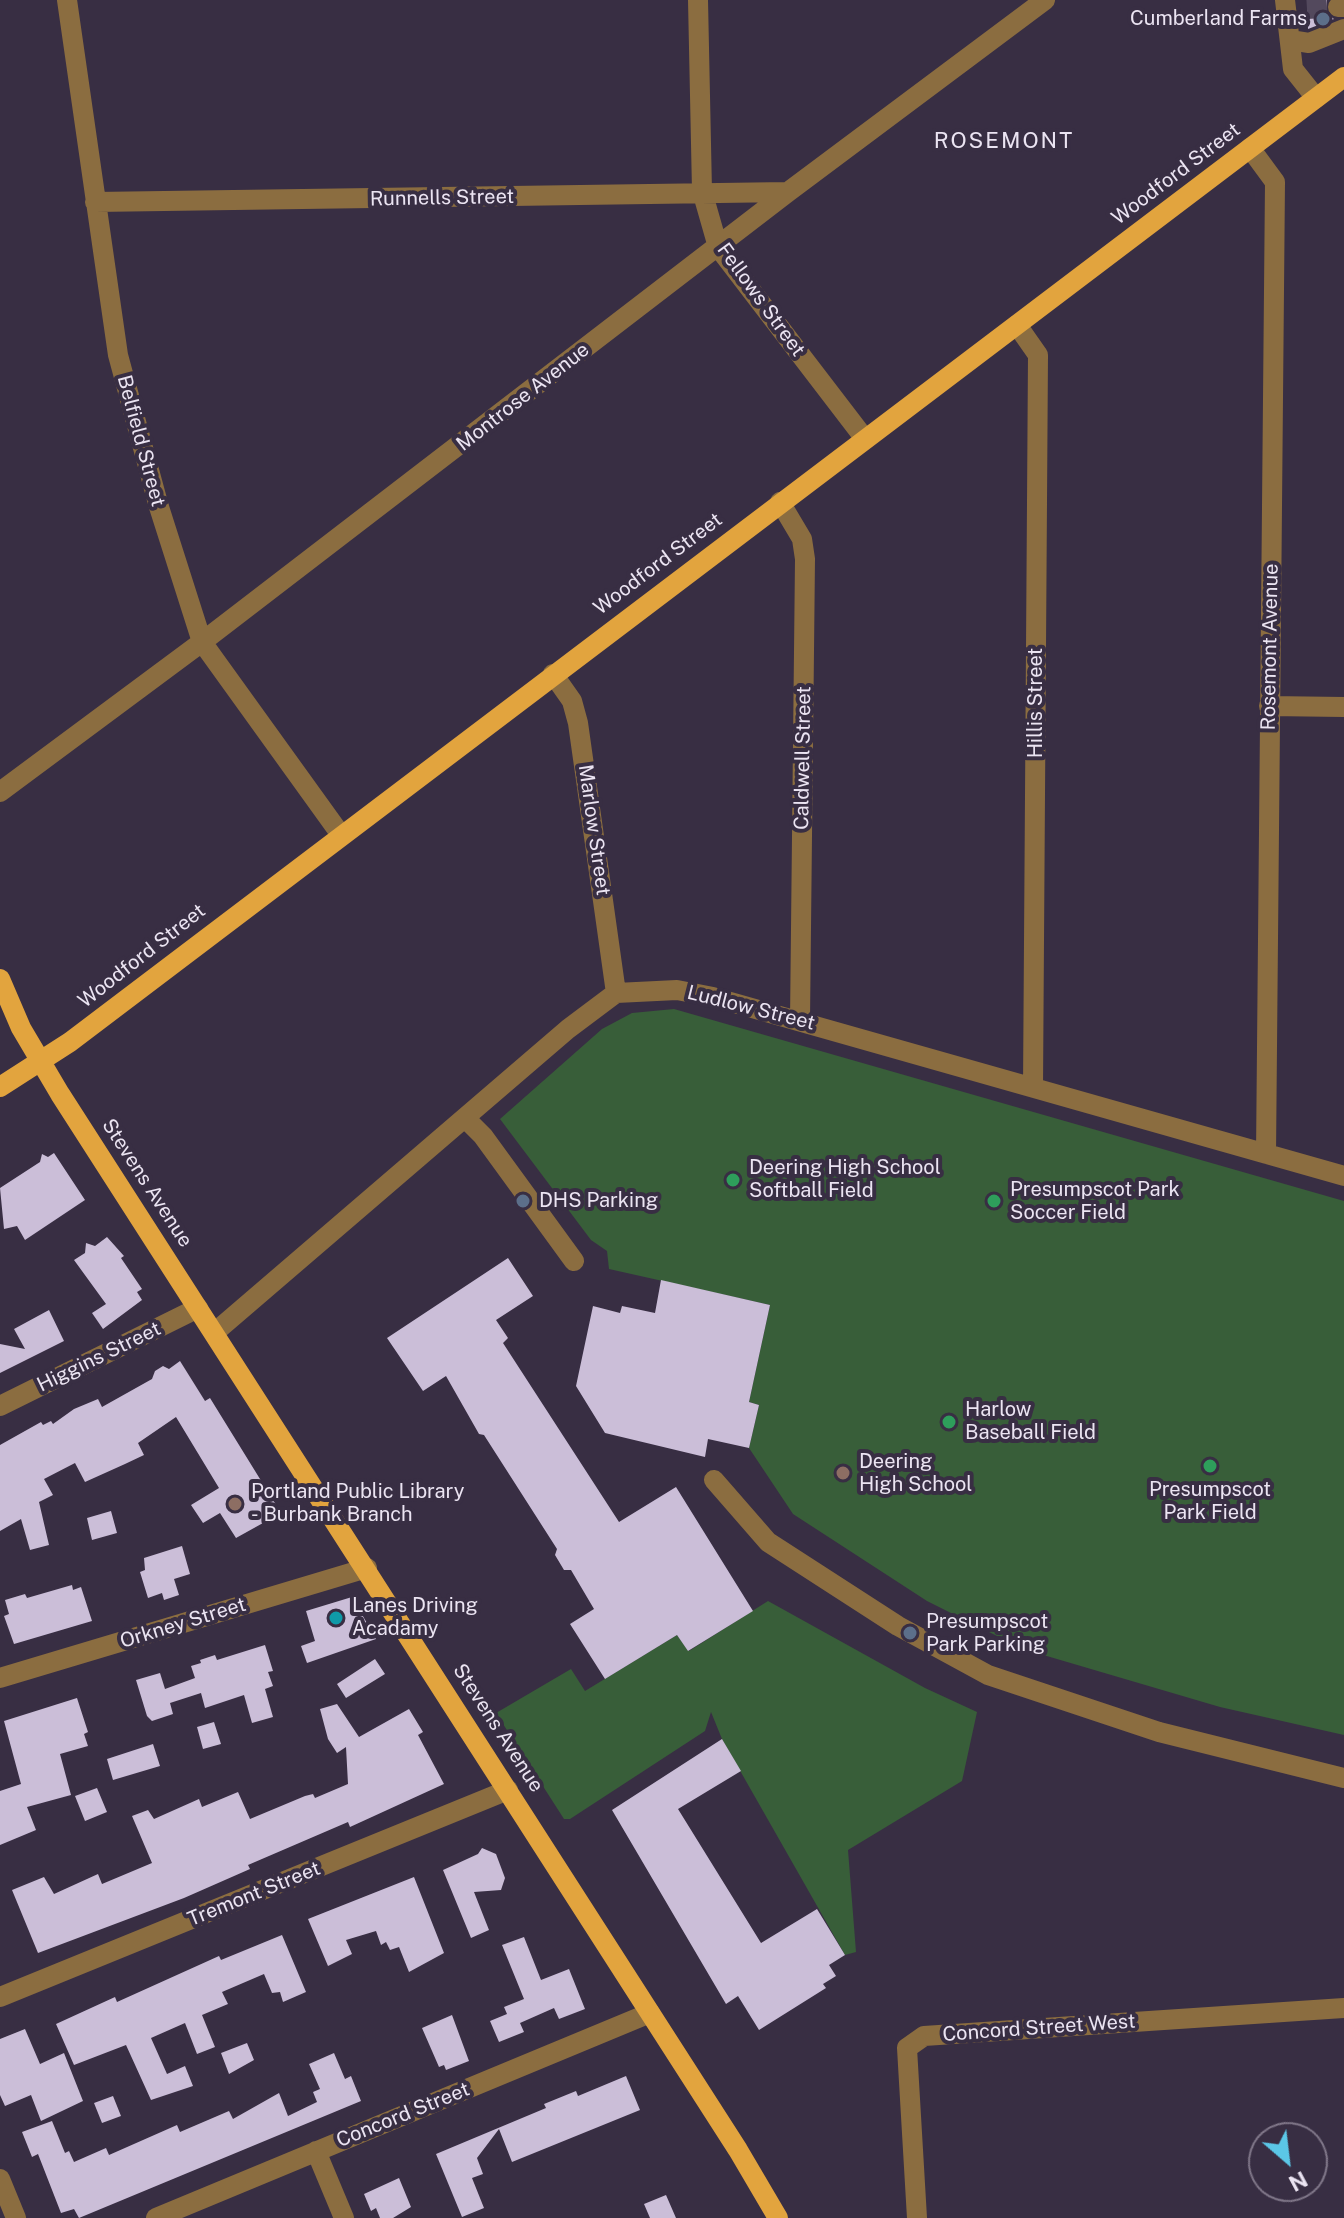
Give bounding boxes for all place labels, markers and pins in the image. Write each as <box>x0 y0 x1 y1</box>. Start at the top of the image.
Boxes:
place label: Cumberland Farms <box>1130 7 1307 31</box>
marker: Cumberland Farms <box>1314 10 1332 28</box>
place label: Deering High School Softball Field <box>749 1156 941 1203</box>
marker: Deering High School Softball Field <box>724 1171 742 1189</box>
place label: Presumpscot Park Soccer Field <box>1010 1178 1180 1225</box>
place label: DHS Parking <box>539 1189 658 1213</box>
marker: DHS Parking <box>514 1192 532 1210</box>
marker: Presumpscot Park Soccer Field <box>985 1192 1003 1210</box>
place label: Harlow Baseball Field <box>965 1398 1096 1445</box>
marker: Harlow Baseball Field <box>940 1413 958 1431</box>
place label: Deering High School <box>859 1450 972 1497</box>
marker: Presumpscot Park Field <box>1201 1457 1219 1475</box>
marker: Deering High School <box>834 1464 852 1482</box>
place label: Presumpscot Park Field <box>1149 1478 1271 1525</box>
place label: Portland Public Library - Burbank Branch <box>251 1480 464 1527</box>
marker: Portland Public Library - Burbank Branch <box>226 1495 244 1513</box>
place label: Lanes Driving Acadamy <box>352 1594 478 1641</box>
marker: Lanes Driving Acadamy <box>327 1609 345 1627</box>
place label: Presumpscot Park Parking <box>926 1610 1048 1657</box>
marker: Presumpscot Park Parking <box>901 1624 919 1642</box>

